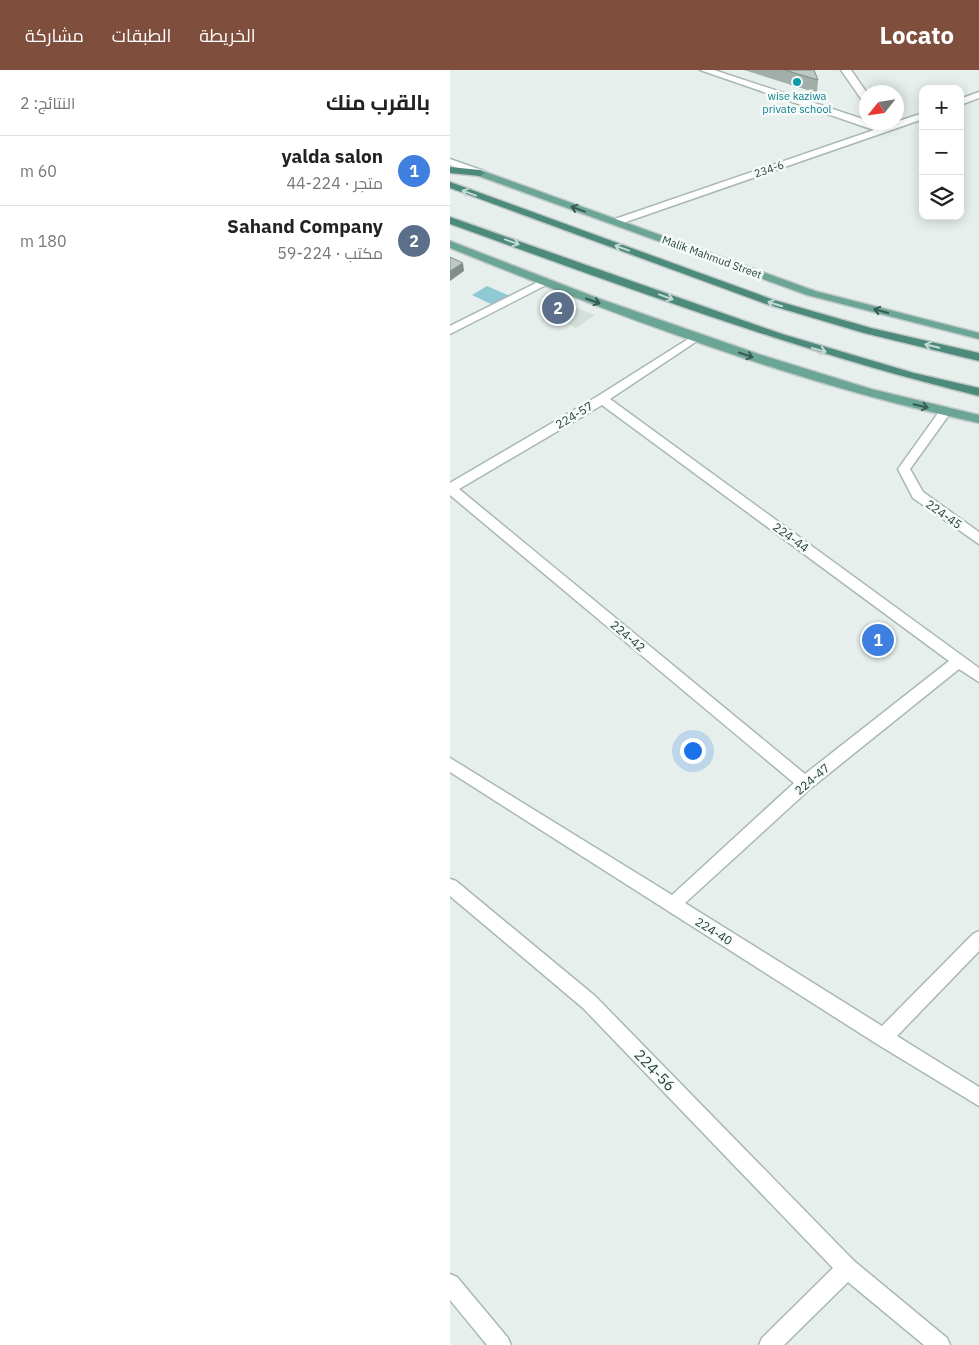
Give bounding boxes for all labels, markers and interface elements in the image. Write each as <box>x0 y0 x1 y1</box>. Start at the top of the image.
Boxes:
text: Locato <box>879 19 954 51</box>
text: مشاركة <box>25 24 84 47</box>
text: الطبقات <box>112 24 171 47</box>
text: الخريطة <box>199 24 256 47</box>
marker: wise kaziwa private school <box>791 76 803 88</box>
north arrow <box>859 85 904 130</box>
map controls <box>919 85 964 220</box>
button: + <box>919 85 964 130</box>
text: بالقرب منك <box>326 88 430 116</box>
place label: wise kaziwa private school <box>762 89 832 116</box>
text: النتائج: 2 <box>20 93 75 113</box>
button: − <box>919 130 964 175</box>
text: yalda salon <box>282 144 383 168</box>
street label: 234-6 <box>752 157 786 181</box>
text: 60 m <box>20 161 57 181</box>
text: 1 <box>409 161 419 181</box>
text: متجر · 224-44 <box>286 173 383 193</box>
button: layers <box>919 175 964 220</box>
one-way arrow <box>462 188 478 197</box>
one-way arrow <box>571 204 586 213</box>
text: Sahand Company <box>227 214 383 238</box>
text: 180 m <box>20 231 67 251</box>
text: 2 <box>409 231 419 251</box>
street label: Malik Mahmud Street <box>660 232 764 282</box>
one-way arrow <box>504 238 520 247</box>
one-way arrow <box>615 242 630 251</box>
text: مكتب · 224-59 <box>277 243 383 263</box>
pin: 2 <box>542 289 574 327</box>
one-way arrow <box>657 292 673 302</box>
one-way arrow <box>585 296 601 306</box>
one-way arrow <box>767 298 783 308</box>
one-way arrow <box>873 306 889 316</box>
one-way arrow <box>924 341 940 350</box>
one-way arrow <box>811 345 827 355</box>
one-way arrow <box>738 350 754 360</box>
street label: 224-57 <box>553 398 595 432</box>
one-way arrow <box>912 402 928 411</box>
street label: 224-45 <box>923 496 965 532</box>
street label: 224-44 <box>770 519 812 555</box>
street label: 224-42 <box>608 617 648 655</box>
pin: 1 <box>862 621 894 659</box>
your location <box>680 738 706 764</box>
street label: 224-47 <box>792 760 832 798</box>
street label: 224-40 <box>693 914 735 948</box>
street label: 224-56 <box>630 1045 680 1095</box>

